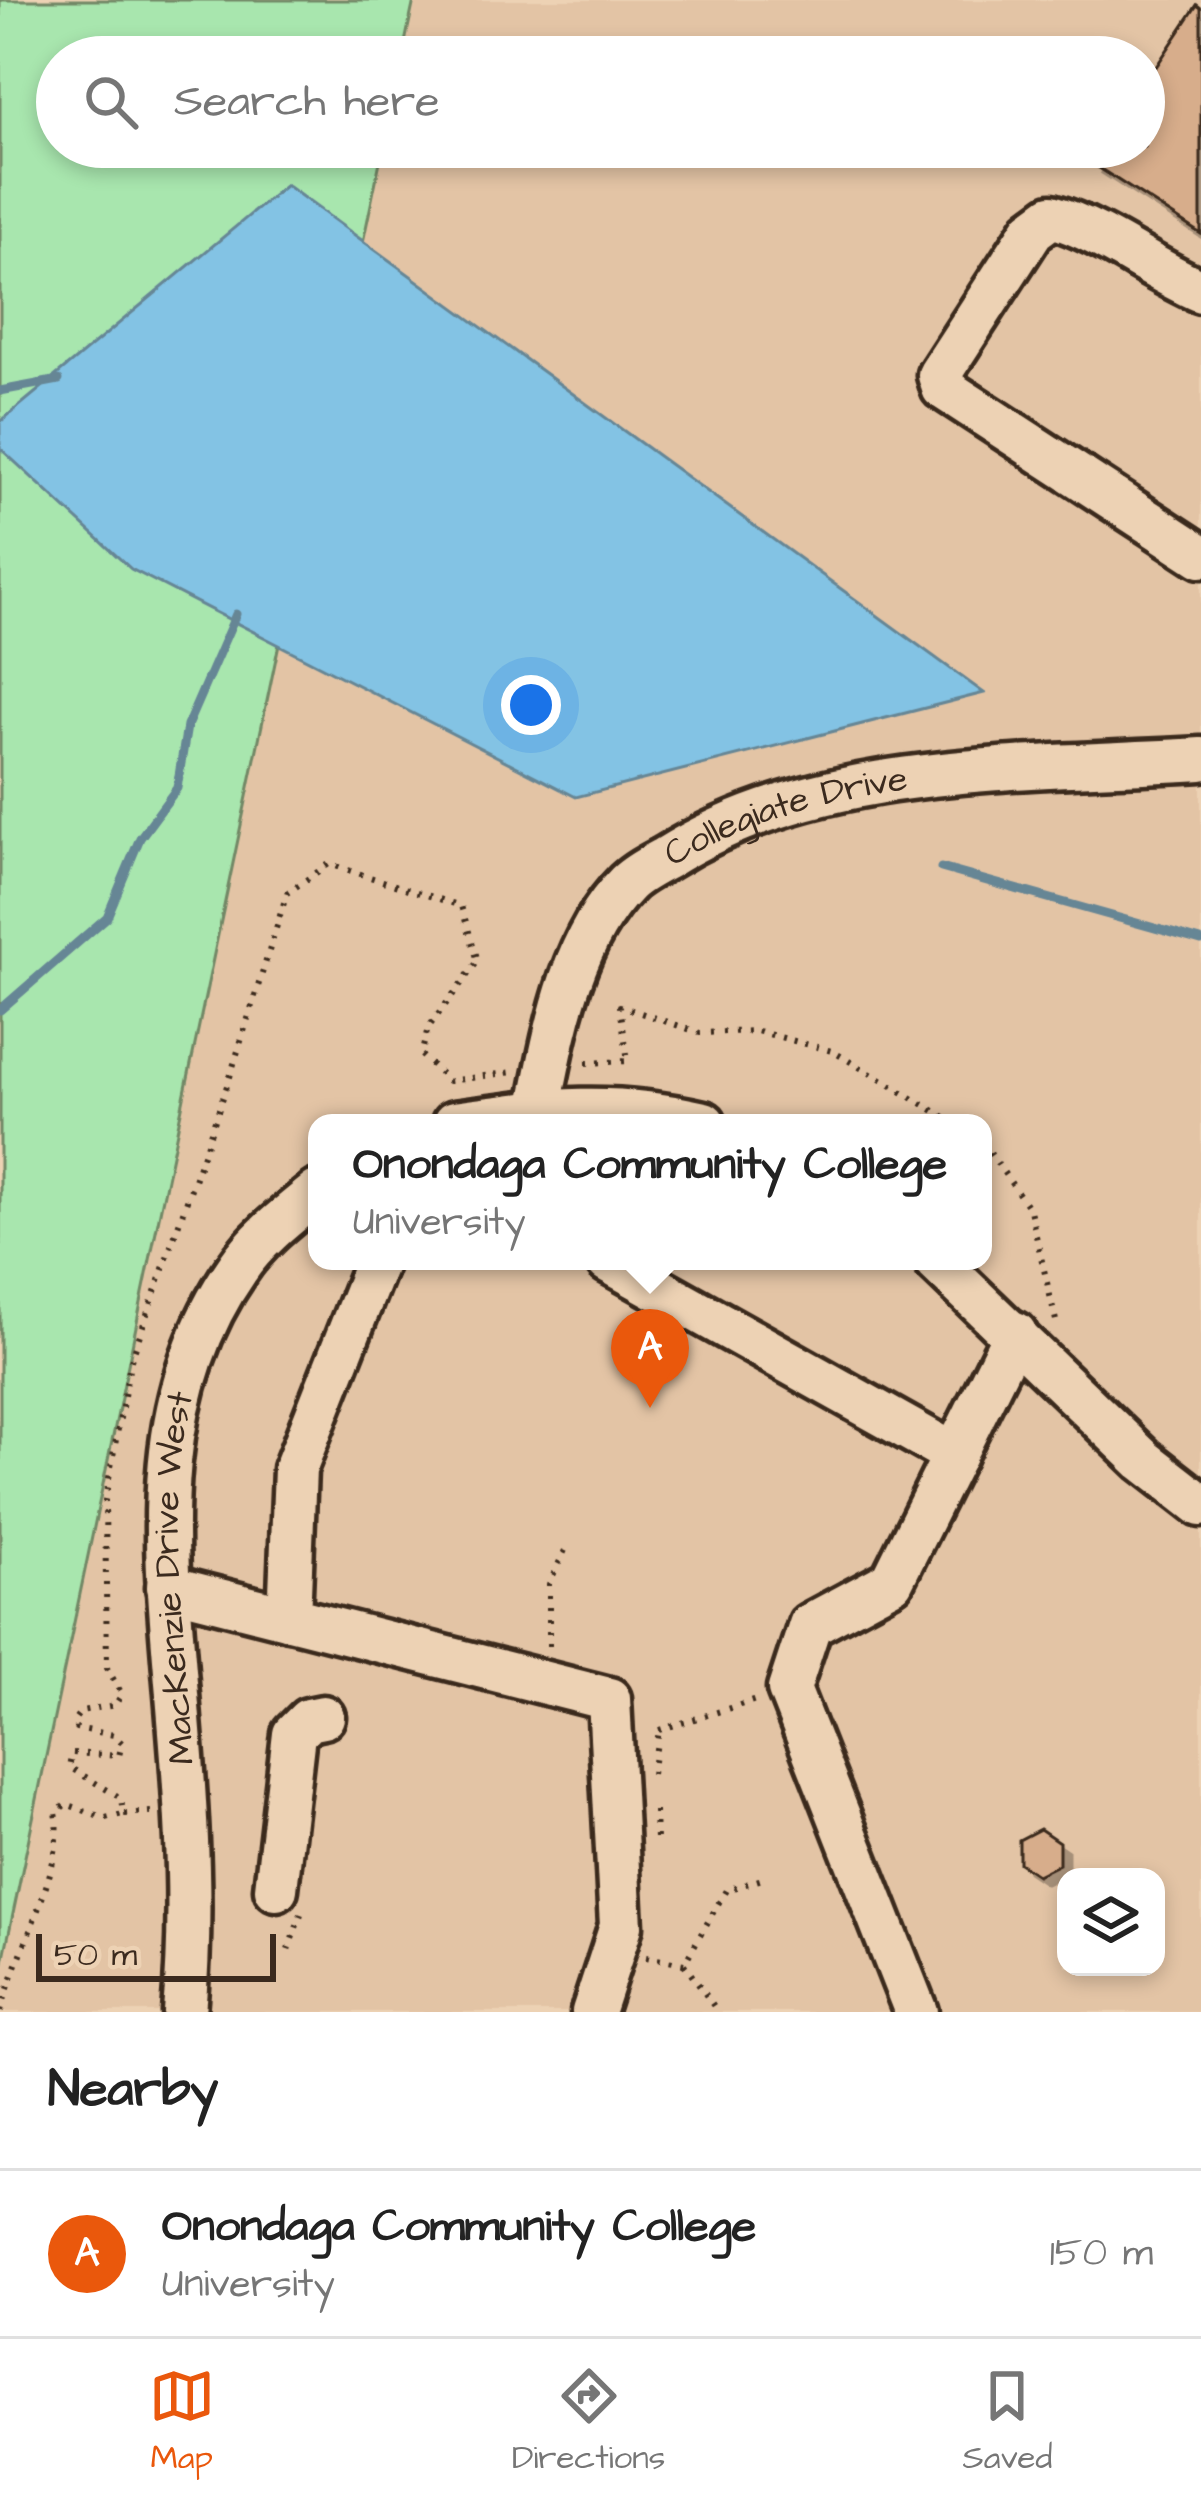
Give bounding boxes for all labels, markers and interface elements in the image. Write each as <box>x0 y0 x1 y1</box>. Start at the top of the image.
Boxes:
search box <box>36 36 1165 168</box>
icon: search <box>78 69 144 135</box>
text: Search here <box>174 71 440 133</box>
your location <box>501 675 561 735</box>
street label: Collegiate Drive <box>654 753 911 879</box>
popup <box>308 1114 992 1270</box>
text: Onondaga Community College <box>353 1134 947 1196</box>
text: University <box>353 1196 526 1250</box>
pin: A <box>611 1309 689 1408</box>
street label: MacKenzie Drive West <box>141 1385 208 1766</box>
map controls <box>1057 1868 1165 1976</box>
button: layers <box>1057 1868 1165 1976</box>
scale bar <box>36 1928 276 1981</box>
text: 50 m <box>54 1932 137 1978</box>
text: Nearby <box>48 2055 218 2126</box>
text: Onondaga Community College <box>162 2196 756 2258</box>
text: A <box>75 2227 99 2281</box>
text: 150 m <box>1050 2227 1153 2281</box>
text: University <box>162 2258 335 2312</box>
tab: Map <box>149 2363 215 2481</box>
tab: Directions <box>512 2363 665 2481</box>
tab: Saved <box>962 2363 1052 2481</box>

